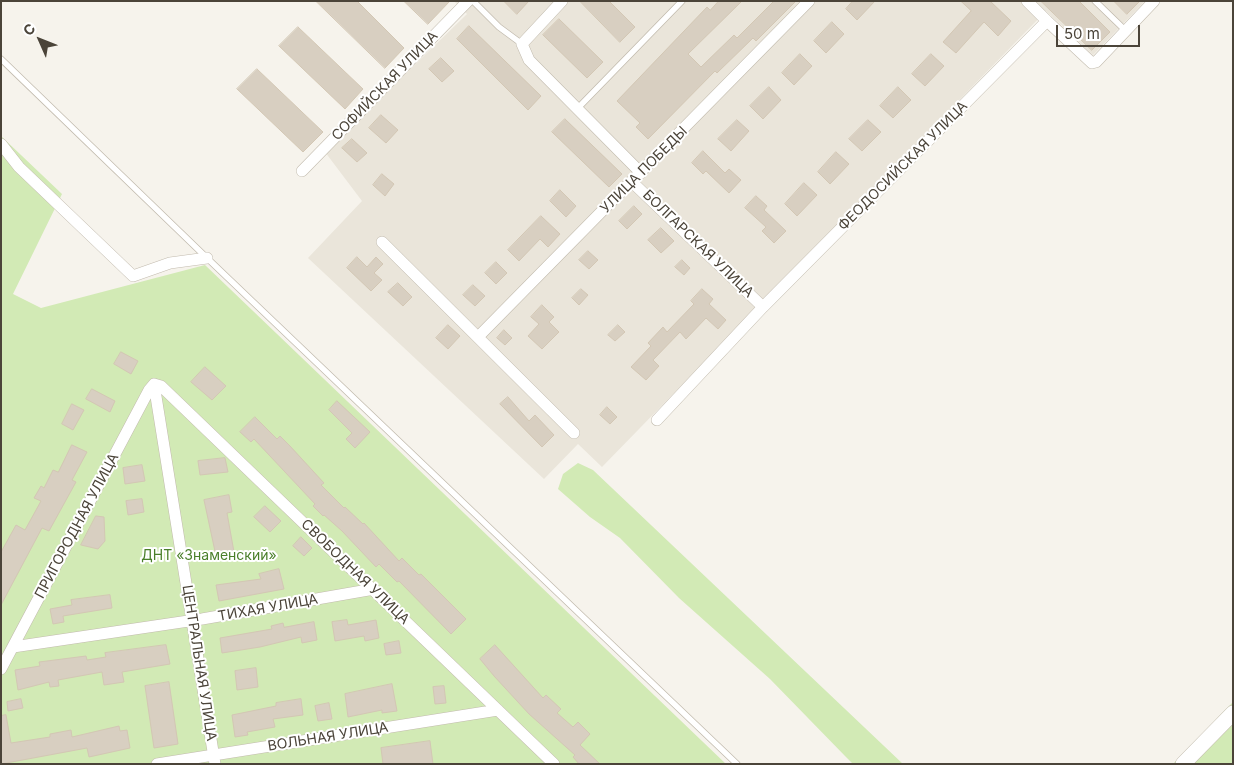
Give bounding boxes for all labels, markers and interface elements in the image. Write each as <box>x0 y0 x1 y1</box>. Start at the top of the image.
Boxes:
north arrow <box>15 15 65 65</box>
scale bar <box>1059 15 1143 47</box>
text: С <box>19 20 39 39</box>
text: 50 m <box>1064 24 1100 43</box>
street label: СОФИЙСКАЯ УЛИЦА <box>328 28 442 144</box>
street label: ФЕОДОСИЙСКАЯ УЛИЦА <box>835 98 971 234</box>
street label: УЛИЦА ПОБЕДЫ <box>597 123 691 217</box>
street label: БОЛГАРСКАЯ УЛИЦА <box>639 187 757 301</box>
street label: ПРИГОРОДНАЯ УЛИЦА <box>32 451 122 601</box>
street label: СВОБОДНАЯ УЛИЦА <box>297 516 413 628</box>
park label: ДНТ «Знаменский» <box>141 548 277 564</box>
street label: ЦЕНТРАЛЬНАЯ УЛИЦА <box>178 584 220 742</box>
street label: ТИХАЯ УЛИЦА <box>217 591 319 625</box>
street label: ВОЛЬНАЯ УЛИЦА <box>266 719 390 755</box>

